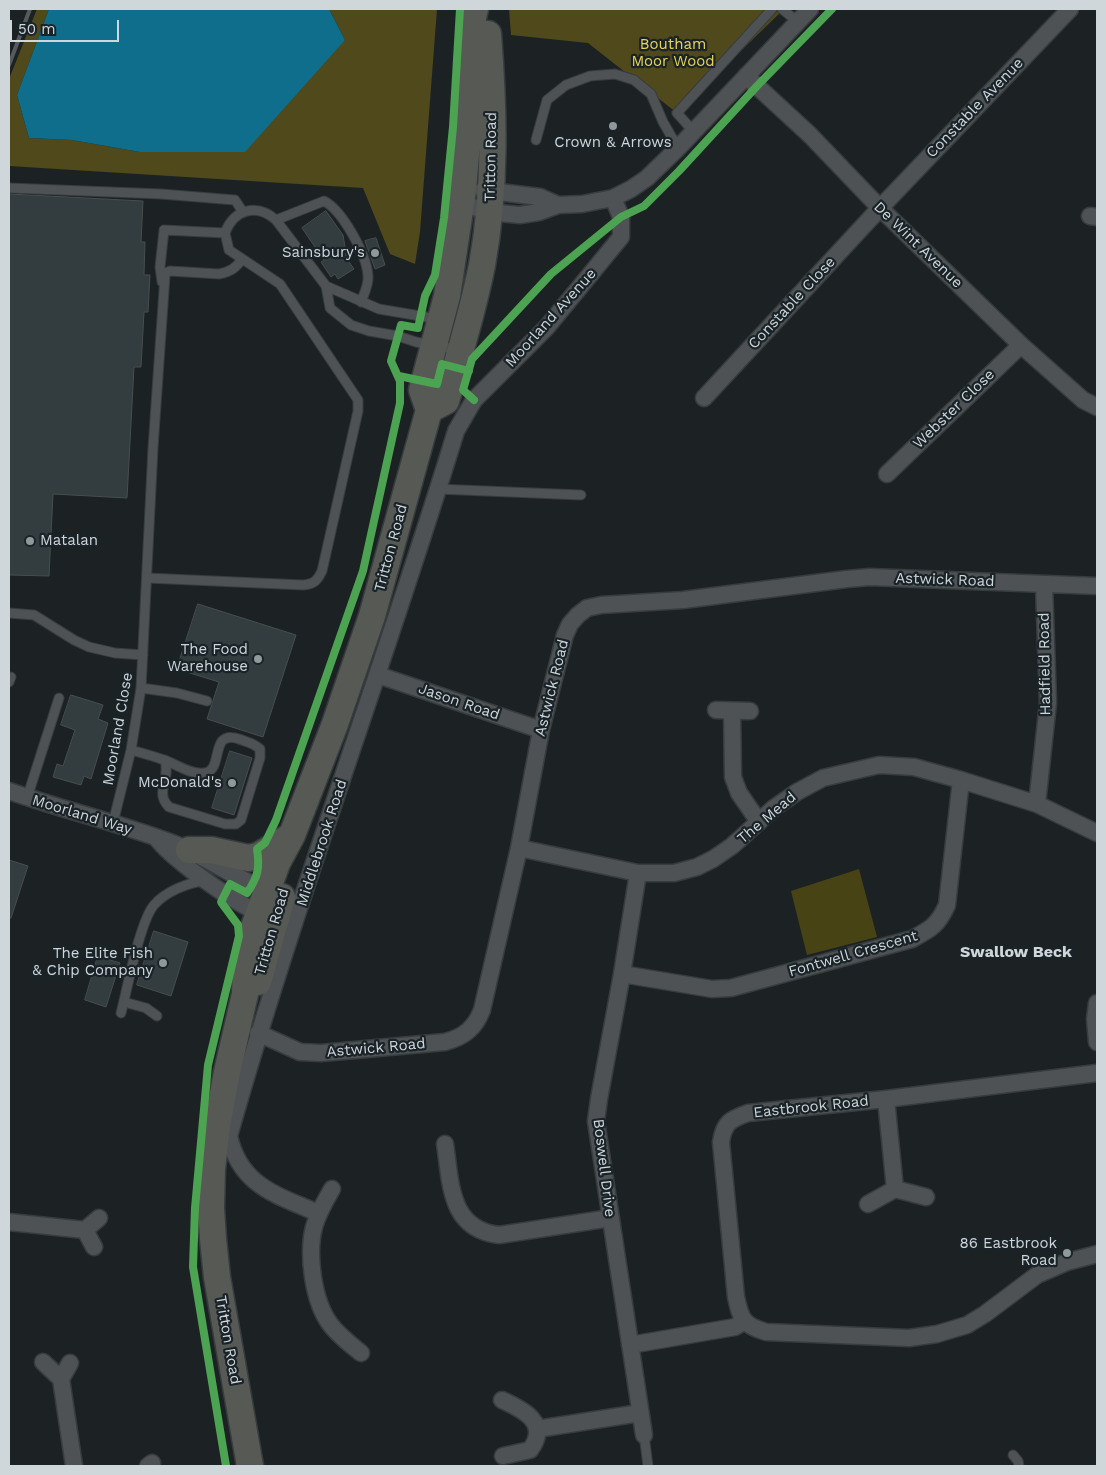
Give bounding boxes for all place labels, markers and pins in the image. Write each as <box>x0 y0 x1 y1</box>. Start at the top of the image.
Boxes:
marker: Crown & Arrows <box>607 120 619 132</box>
place label: Crown & Arrows <box>554 134 672 152</box>
place label: Sainsbury's <box>282 244 365 262</box>
marker: Sainsbury's <box>369 247 381 259</box>
place label: Matalan <box>40 532 98 550</box>
marker: Matalan <box>24 535 36 547</box>
place label: The Food Warehouse <box>167 641 248 676</box>
marker: The Food Warehouse <box>252 653 264 665</box>
place label: McDonald's <box>138 774 222 792</box>
marker: McDonald's <box>226 777 238 789</box>
place label: The Elite Fish & Chip Company <box>32 945 153 980</box>
marker: The Elite Fish & Chip Company <box>157 957 169 969</box>
place label: 86 Eastbrook Road <box>959 1235 1057 1270</box>
marker: 86 Eastbrook Road <box>1061 1247 1073 1259</box>

